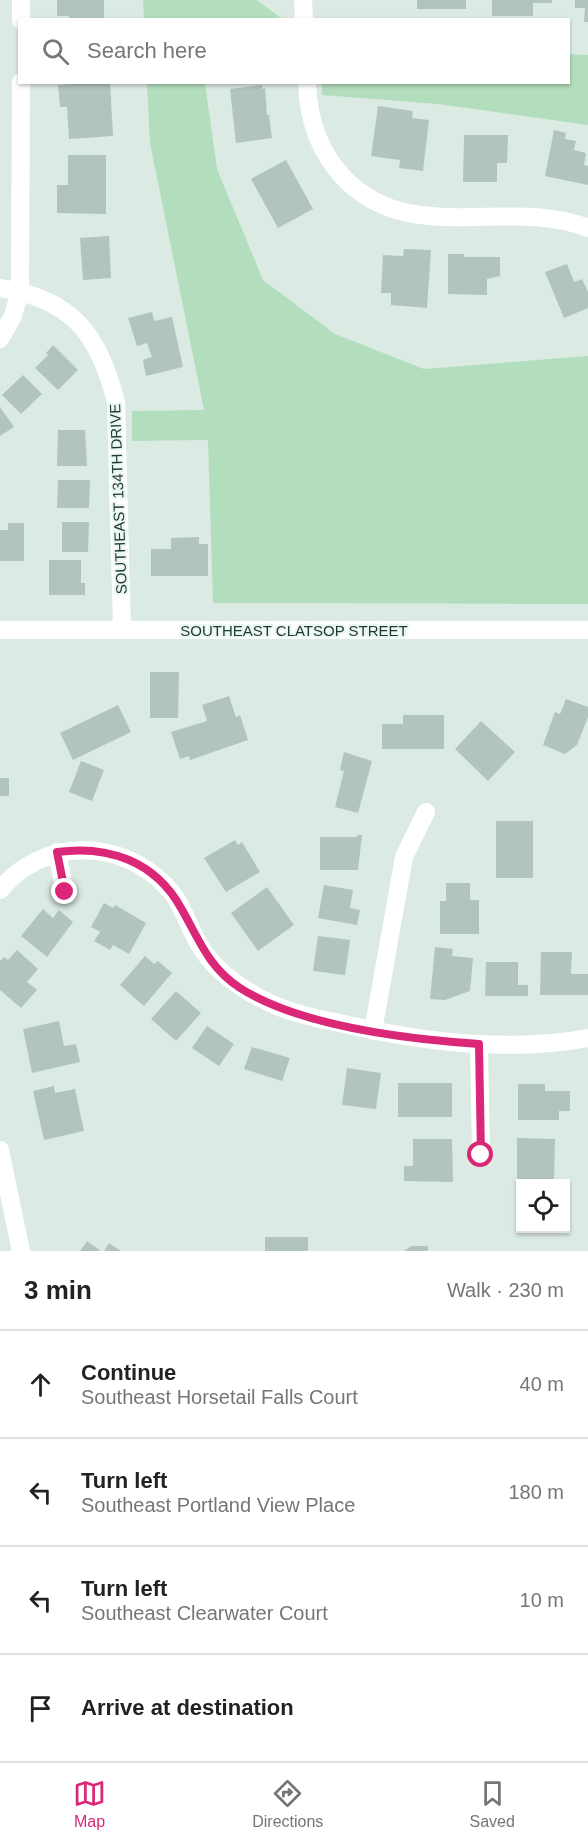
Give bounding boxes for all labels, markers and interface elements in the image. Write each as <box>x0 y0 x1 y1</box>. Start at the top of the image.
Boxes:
search box <box>18 18 570 84</box>
icon: search <box>39 35 72 68</box>
text: Search here <box>87 38 207 63</box>
street label: SOUTHEAST 134TH DRIVE <box>106 403 130 595</box>
street label: SOUTHEAST CLATSOP STREET <box>180 622 408 639</box>
route end <box>51 878 77 904</box>
route start <box>467 1141 493 1167</box>
map controls <box>516 1179 570 1233</box>
button: locate <box>516 1179 570 1233</box>
text: 3 min <box>24 1275 92 1305</box>
text: Walk · 230 m <box>447 1279 564 1301</box>
text: Continue <box>81 1360 176 1385</box>
icon: ahead <box>24 1368 57 1401</box>
text: 40 m <box>520 1373 564 1395</box>
text: Southeast Horsetail Falls Court <box>81 1386 358 1408</box>
text: Turn left <box>81 1468 167 1493</box>
icon: left <box>24 1476 57 1509</box>
text: 180 m <box>508 1481 564 1503</box>
text: Southeast Portland View Place <box>81 1494 355 1516</box>
text: Turn left <box>81 1576 167 1601</box>
icon: left <box>24 1584 57 1617</box>
text: 10 m <box>520 1589 564 1611</box>
text: Southeast Clearwater Court <box>81 1602 328 1624</box>
icon: arrive <box>24 1692 57 1725</box>
text: Arrive at destination <box>81 1695 294 1720</box>
tab: Map <box>73 1777 106 1831</box>
tab: Directions <box>252 1777 323 1831</box>
tab: Saved <box>470 1777 515 1831</box>

